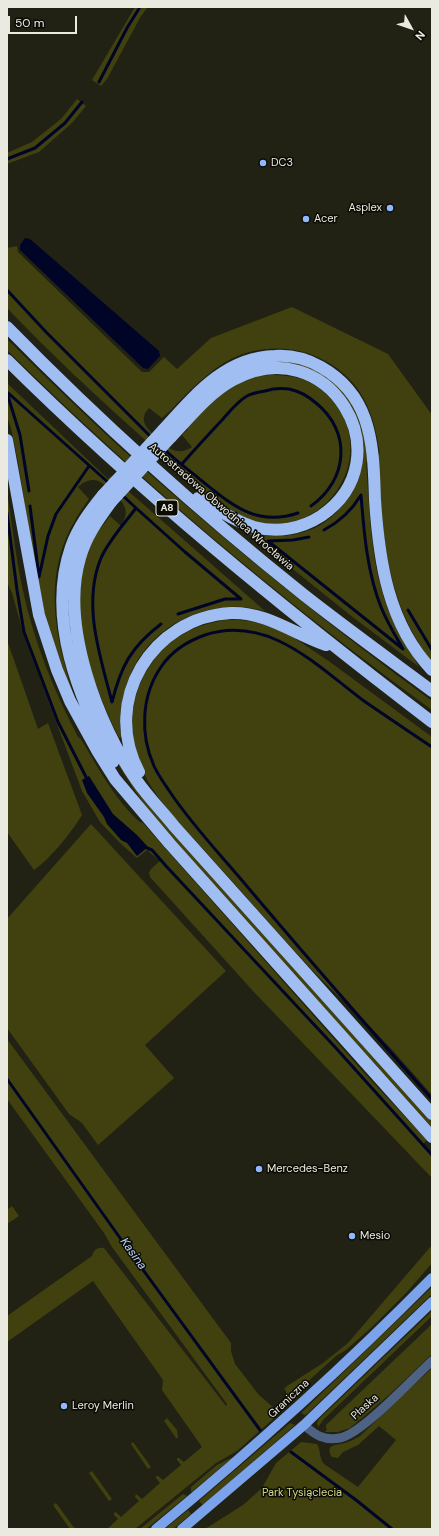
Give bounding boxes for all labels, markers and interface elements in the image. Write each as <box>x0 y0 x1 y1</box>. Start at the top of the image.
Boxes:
scale bar <box>10 8 79 34</box>
north arrow <box>391 8 431 48</box>
text: 50 m <box>15 15 44 31</box>
text: N <box>412 28 428 43</box>
place label: DC3 <box>271 156 293 170</box>
marker: DC3 <box>258 158 268 168</box>
place label: Asplex <box>348 201 382 215</box>
marker: Asplex <box>385 203 395 213</box>
place label: Acer <box>314 212 338 226</box>
marker: Acer <box>301 214 311 224</box>
street label: Autostradowa Obwodnica Wrocławia <box>146 440 296 574</box>
road number: A8 <box>156 500 178 516</box>
place label: Mercedes-Benz <box>267 1162 348 1176</box>
marker: Mercedes-Benz <box>254 1164 264 1174</box>
place label: Mesio <box>360 1229 390 1243</box>
marker: Mesio <box>347 1231 357 1241</box>
water label: Kasina <box>117 1235 149 1273</box>
street label: Graniczna <box>266 1377 312 1421</box>
street label: Płaska <box>349 1391 381 1423</box>
place label: Leroy Merlin <box>72 1399 134 1413</box>
marker: Leroy Merlin <box>59 1401 69 1411</box>
park label: Park Tysiąclecia <box>262 1486 342 1500</box>

